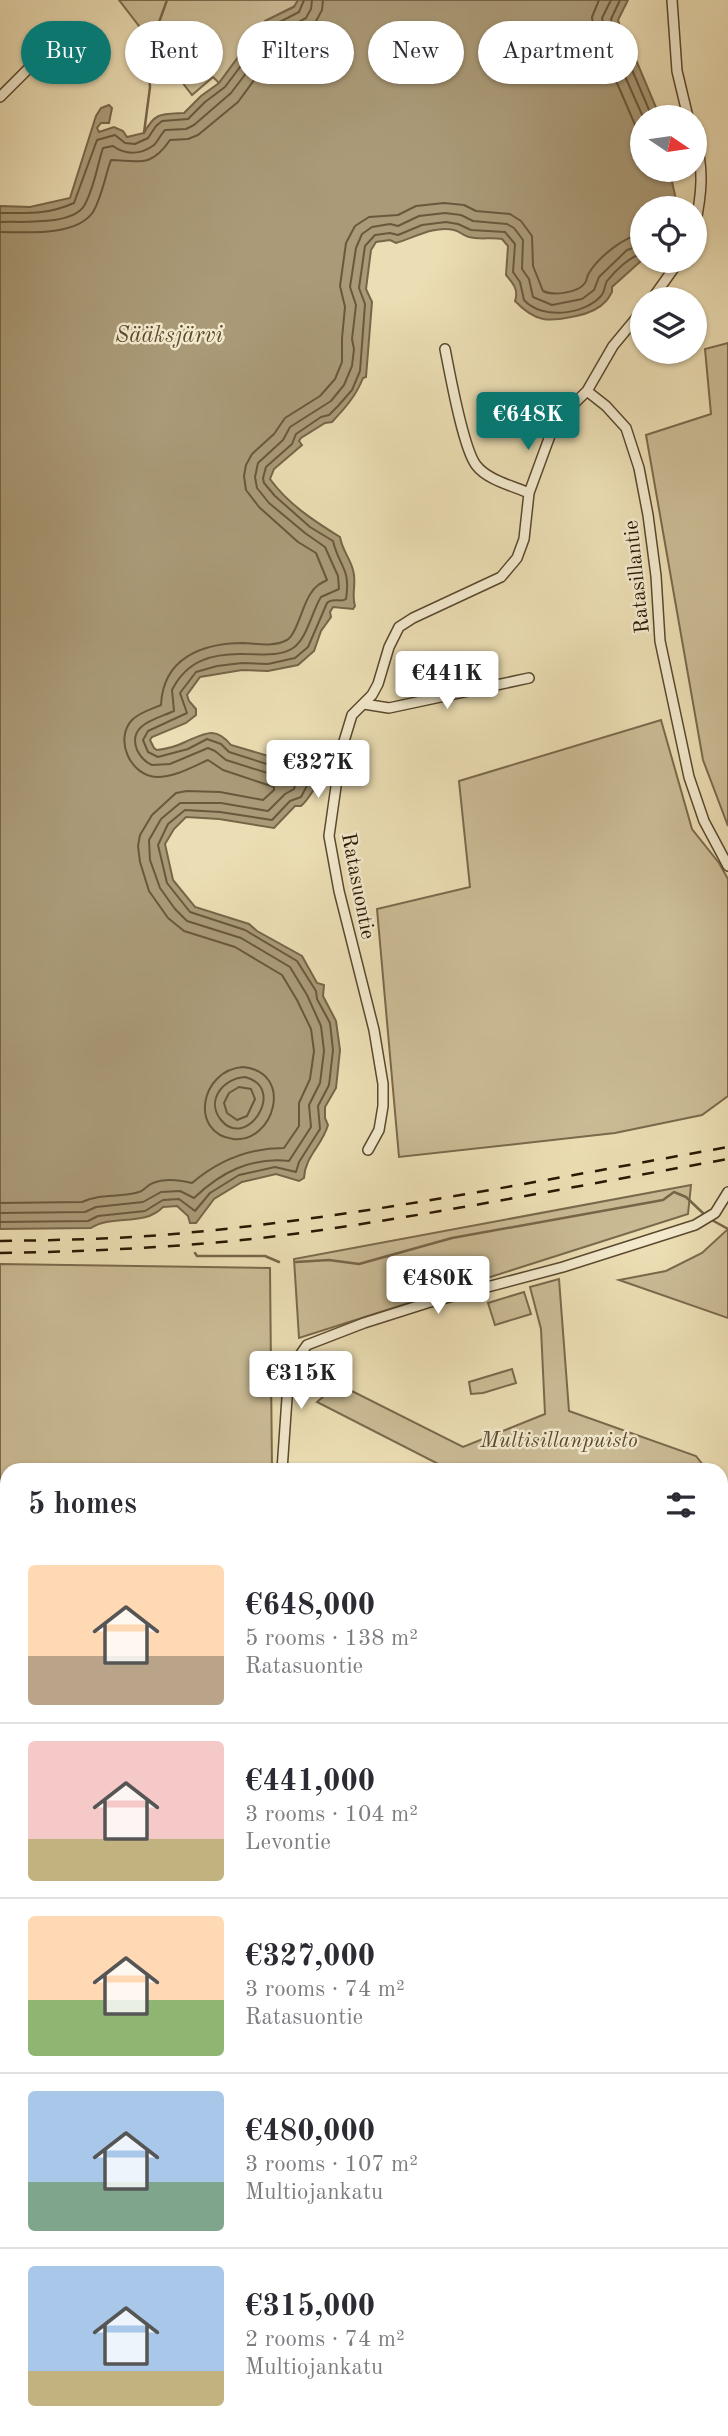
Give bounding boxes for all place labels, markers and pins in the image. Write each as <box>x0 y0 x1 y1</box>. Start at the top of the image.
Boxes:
pin: €648K <box>479 392 577 452</box>
pin: €441K <box>398 652 496 711</box>
pin: €327K <box>269 740 367 800</box>
pin: €480K <box>389 1256 487 1316</box>
pin: €315K <box>252 1352 350 1411</box>

